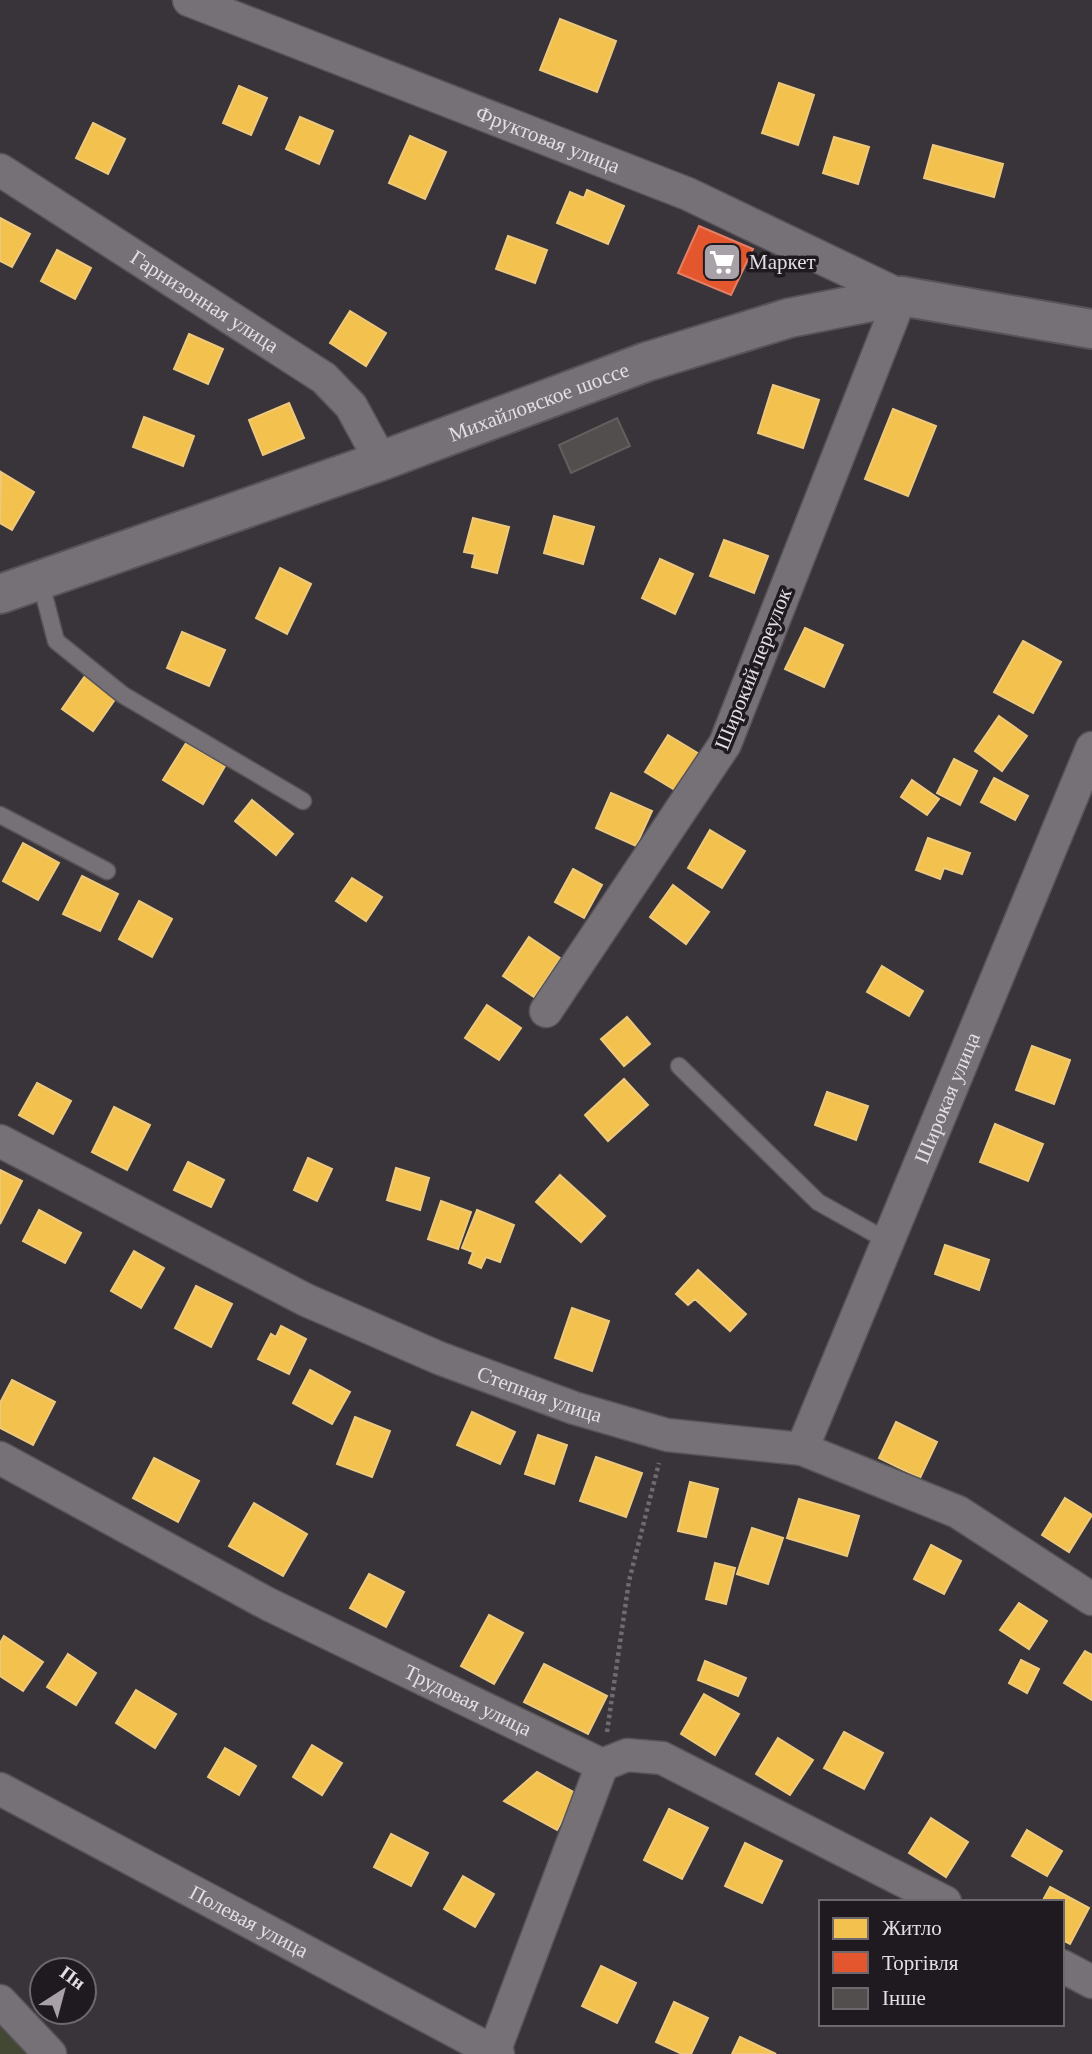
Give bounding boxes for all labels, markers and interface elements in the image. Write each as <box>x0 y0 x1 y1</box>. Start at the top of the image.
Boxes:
street label: Фруктовая улица <box>472 101 624 179</box>
supermarket icon: Маркет <box>701 241 743 283</box>
street label: Гарнизонная улица <box>126 245 284 358</box>
place label: Маркет <box>749 250 816 274</box>
street label: Михайловское шоссе <box>445 357 632 447</box>
street label: Широкий переулок <box>710 584 797 753</box>
street label: Широкая улица <box>910 1028 985 1167</box>
street label: Степная улица <box>474 1361 605 1428</box>
street label: Трудовая улица <box>400 1659 536 1741</box>
street label: Полевая улица <box>185 1880 313 1963</box>
legend <box>819 1900 1064 2026</box>
text: Житло <box>882 1916 942 1940</box>
text: Торгівля <box>882 1951 959 1975</box>
north arrow <box>28 1956 98 2026</box>
text: Пн <box>56 1962 89 1994</box>
text: Інше <box>882 1986 926 2010</box>

